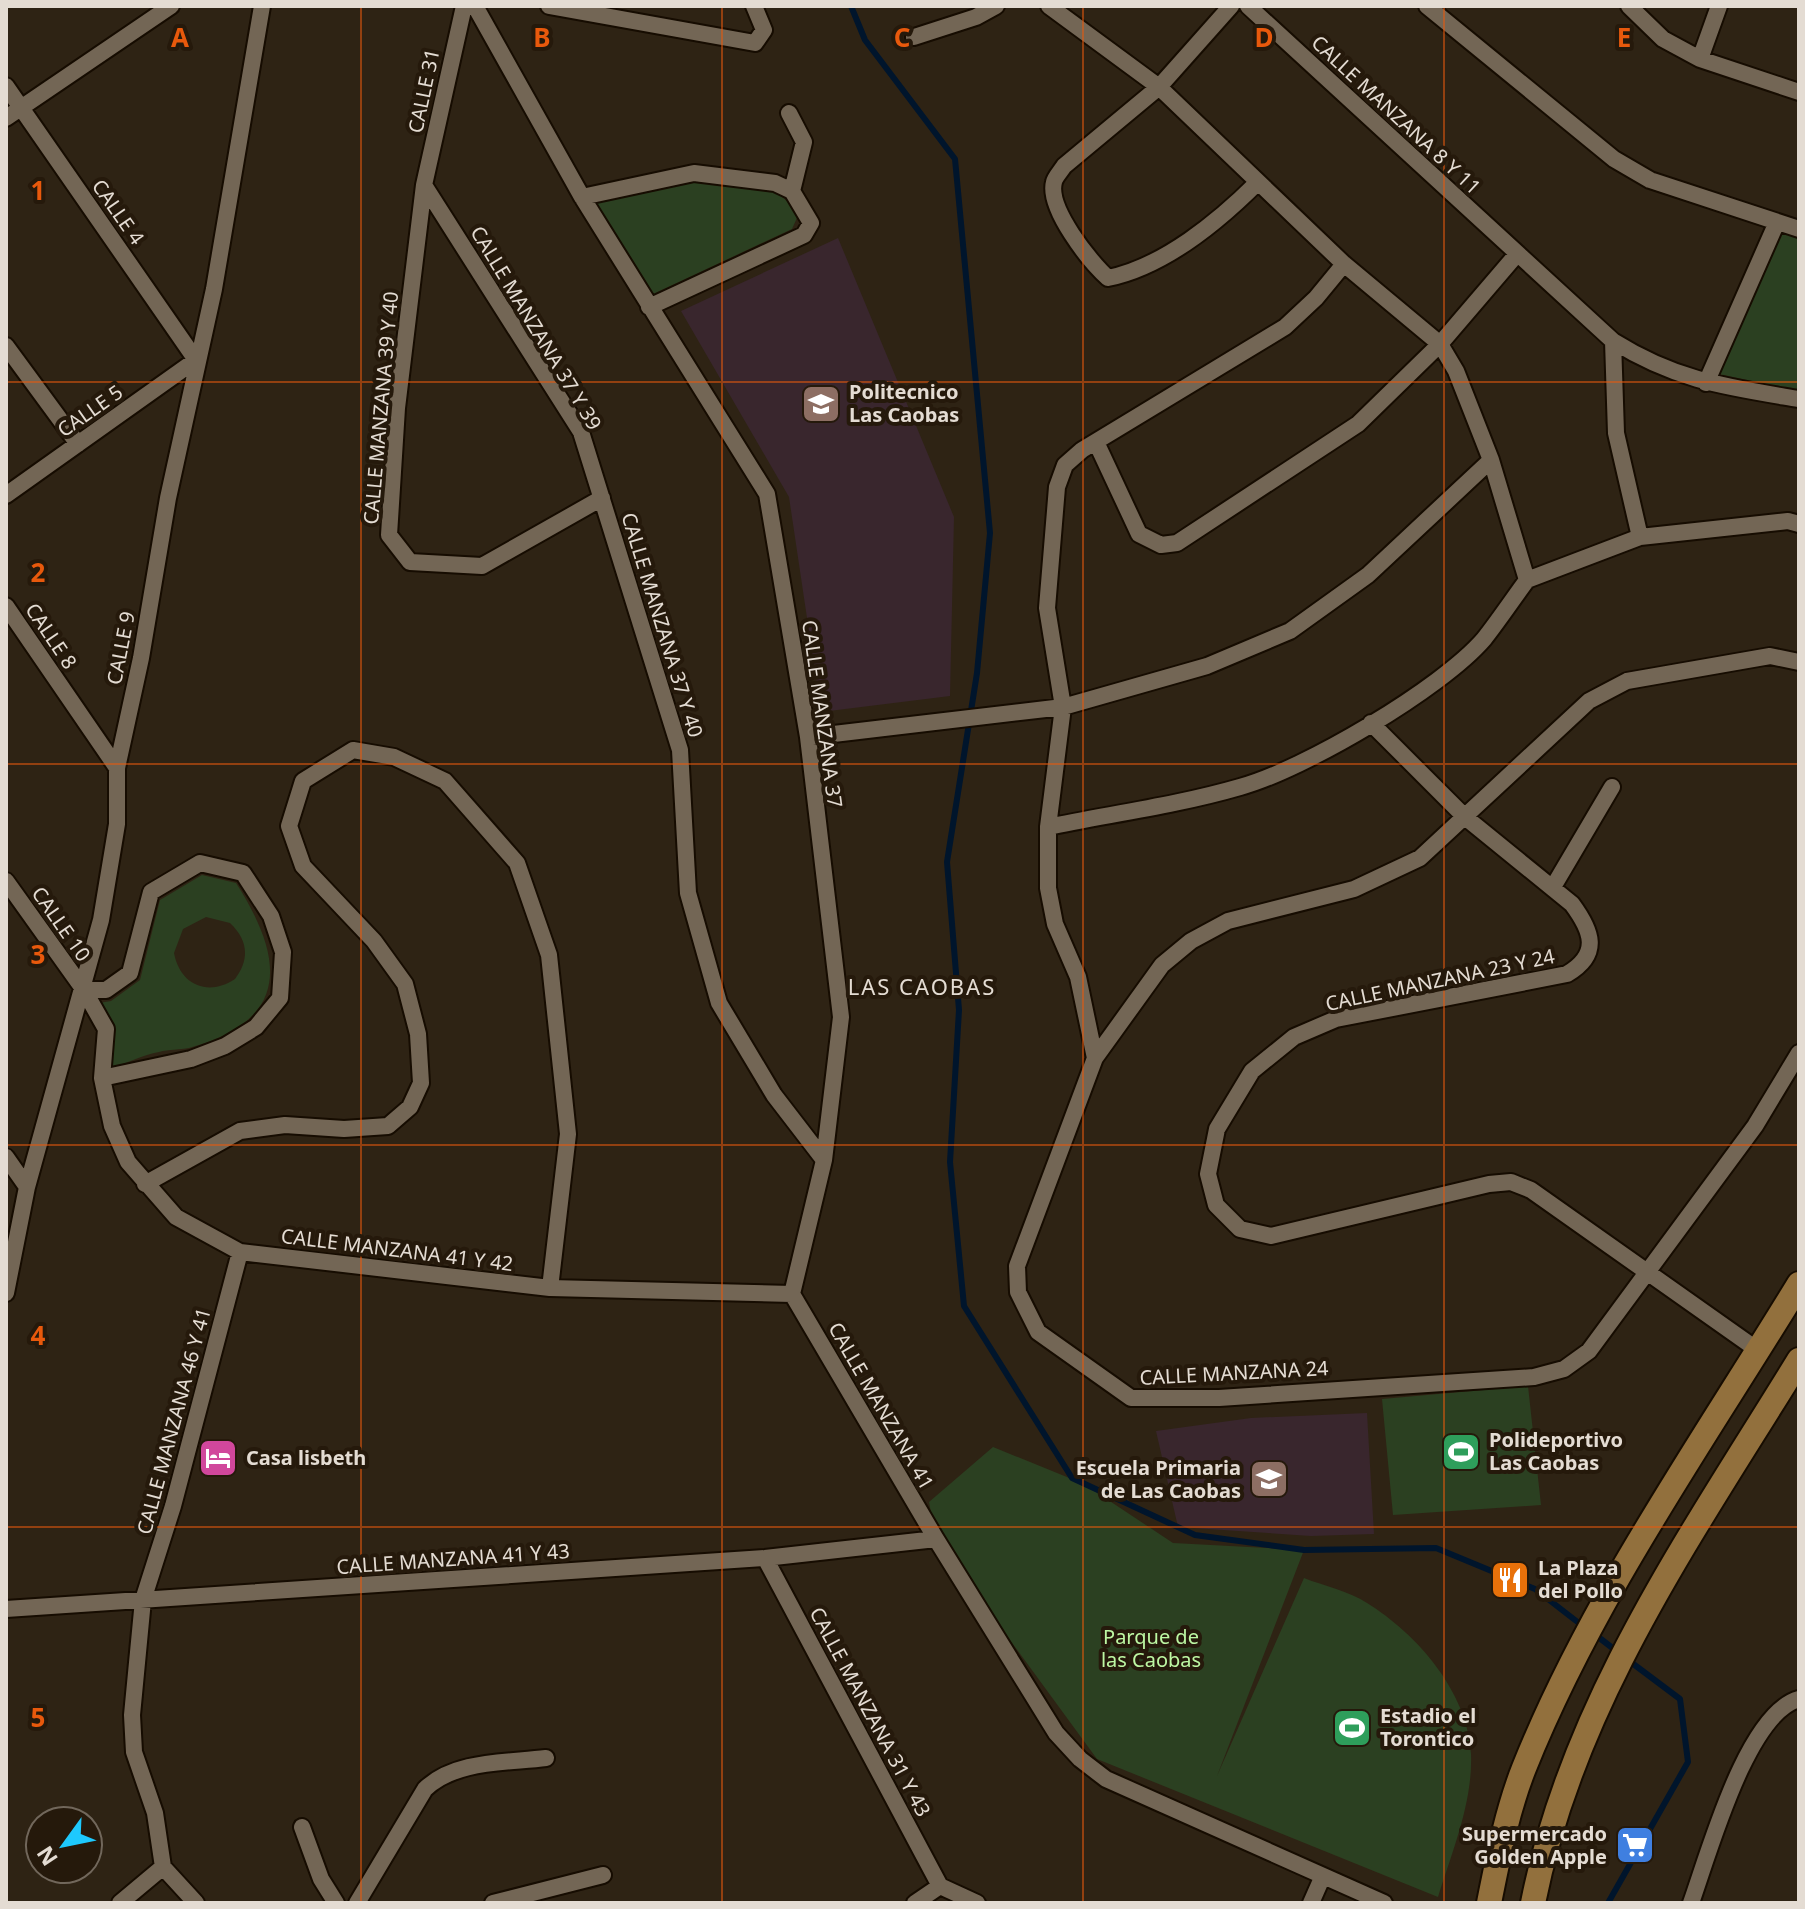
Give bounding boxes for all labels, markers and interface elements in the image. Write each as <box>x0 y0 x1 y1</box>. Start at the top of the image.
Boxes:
text: A <box>171 19 189 55</box>
text: B <box>533 19 551 55</box>
text: C <box>894 19 910 55</box>
text: D <box>1254 19 1274 55</box>
text: E <box>1617 19 1631 55</box>
street label: CALLE MANZANA 8 Y 11 <box>1306 29 1487 200</box>
street label: CALLE 31 <box>401 46 446 136</box>
text: 1 <box>31 172 45 208</box>
street label: CALLE 4 <box>86 174 151 250</box>
street label: CALLE MANZANA 37 Y 39 <box>465 221 608 435</box>
street label: CALLE MANZANA 39 Y 40 <box>357 290 404 526</box>
street label: CALLE 5 <box>52 378 128 443</box>
place label: Politecnico Las Caobas <box>849 378 959 428</box>
school or university icon: Politecnico Las Caobas <box>800 383 842 425</box>
street label: CALLE MANZANA 37 Y 40 <box>615 509 710 741</box>
text: 2 <box>31 554 46 590</box>
street label: CALLE 8 <box>19 597 83 674</box>
street label: CALLE 9 <box>100 609 141 687</box>
street label: CALLE MANZANA 37 <box>796 618 849 809</box>
street label: CALLE 10 <box>26 881 97 967</box>
text: 3 <box>31 936 45 972</box>
street label: CALLE MANZANA 23 Y 24 <box>1323 942 1558 1017</box>
district label: LAS CAOBAS <box>848 971 996 1001</box>
street label: CALLE MANZANA 41 Y 42 <box>279 1222 515 1277</box>
street label: CALLE MANZANA 46 Y 41 <box>130 1305 217 1537</box>
text: 4 <box>31 1317 46 1353</box>
street label: CALLE MANZANA 41 <box>822 1317 940 1494</box>
street label: CALLE MANZANA 24 <box>1139 1354 1330 1391</box>
place label: Polideportivo Las Caobas <box>1489 1426 1623 1476</box>
sports icon: Polideportivo Las Caobas <box>1440 1431 1482 1473</box>
hotel icon: Casa lisbeth <box>197 1437 239 1479</box>
place label: Casa lisbeth <box>246 1444 366 1471</box>
place label: Escuela Primaria de Las Caobas <box>1076 1454 1241 1504</box>
school or university icon: Escuela Primaria de Las Caobas <box>1248 1458 1290 1500</box>
street label: CALLE MANZANA 41 Y 43 <box>335 1537 570 1580</box>
place label: La Plaza del Pollo <box>1538 1554 1623 1604</box>
restaurant icon: La Plaza del Pollo <box>1489 1559 1531 1601</box>
street label: CALLE MANZANA 31 Y 43 <box>804 1602 937 1821</box>
park label: Parque de las Caobas <box>1101 1623 1201 1673</box>
text: 5 <box>31 1699 45 1735</box>
place label: Estadio el Torontico <box>1380 1702 1476 1752</box>
sports icon: Estadio el Torontico <box>1331 1707 1373 1749</box>
north arrow <box>24 1805 104 1885</box>
place label: Supermercado Golden Apple <box>1462 1820 1607 1870</box>
supermarket icon: Supermercado Golden Apple <box>1614 1824 1656 1866</box>
text: N <box>29 1841 64 1872</box>

